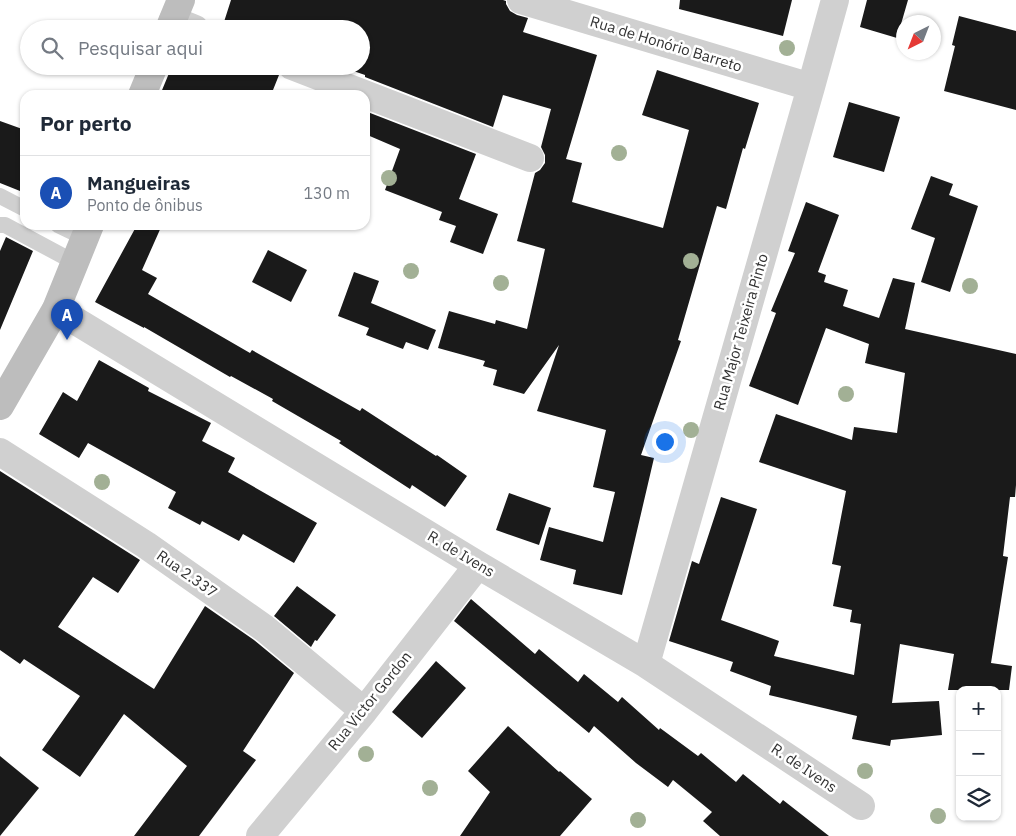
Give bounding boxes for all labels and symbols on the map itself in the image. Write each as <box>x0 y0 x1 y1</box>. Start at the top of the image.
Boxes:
street label: Rua de Honório Barreto <box>588 11 744 76</box>
north arrow <box>896 15 941 60</box>
street label: Rua Major Teixeira Pinto <box>709 251 772 412</box>
pin: A <box>51 299 83 340</box>
your location <box>652 429 678 455</box>
street label: R. de Ivens <box>424 526 498 581</box>
street label: Rua 2.337 <box>153 546 221 601</box>
street label: Rua Victor Gordon <box>324 647 416 754</box>
street label: R. de Ivens <box>768 739 841 796</box>

